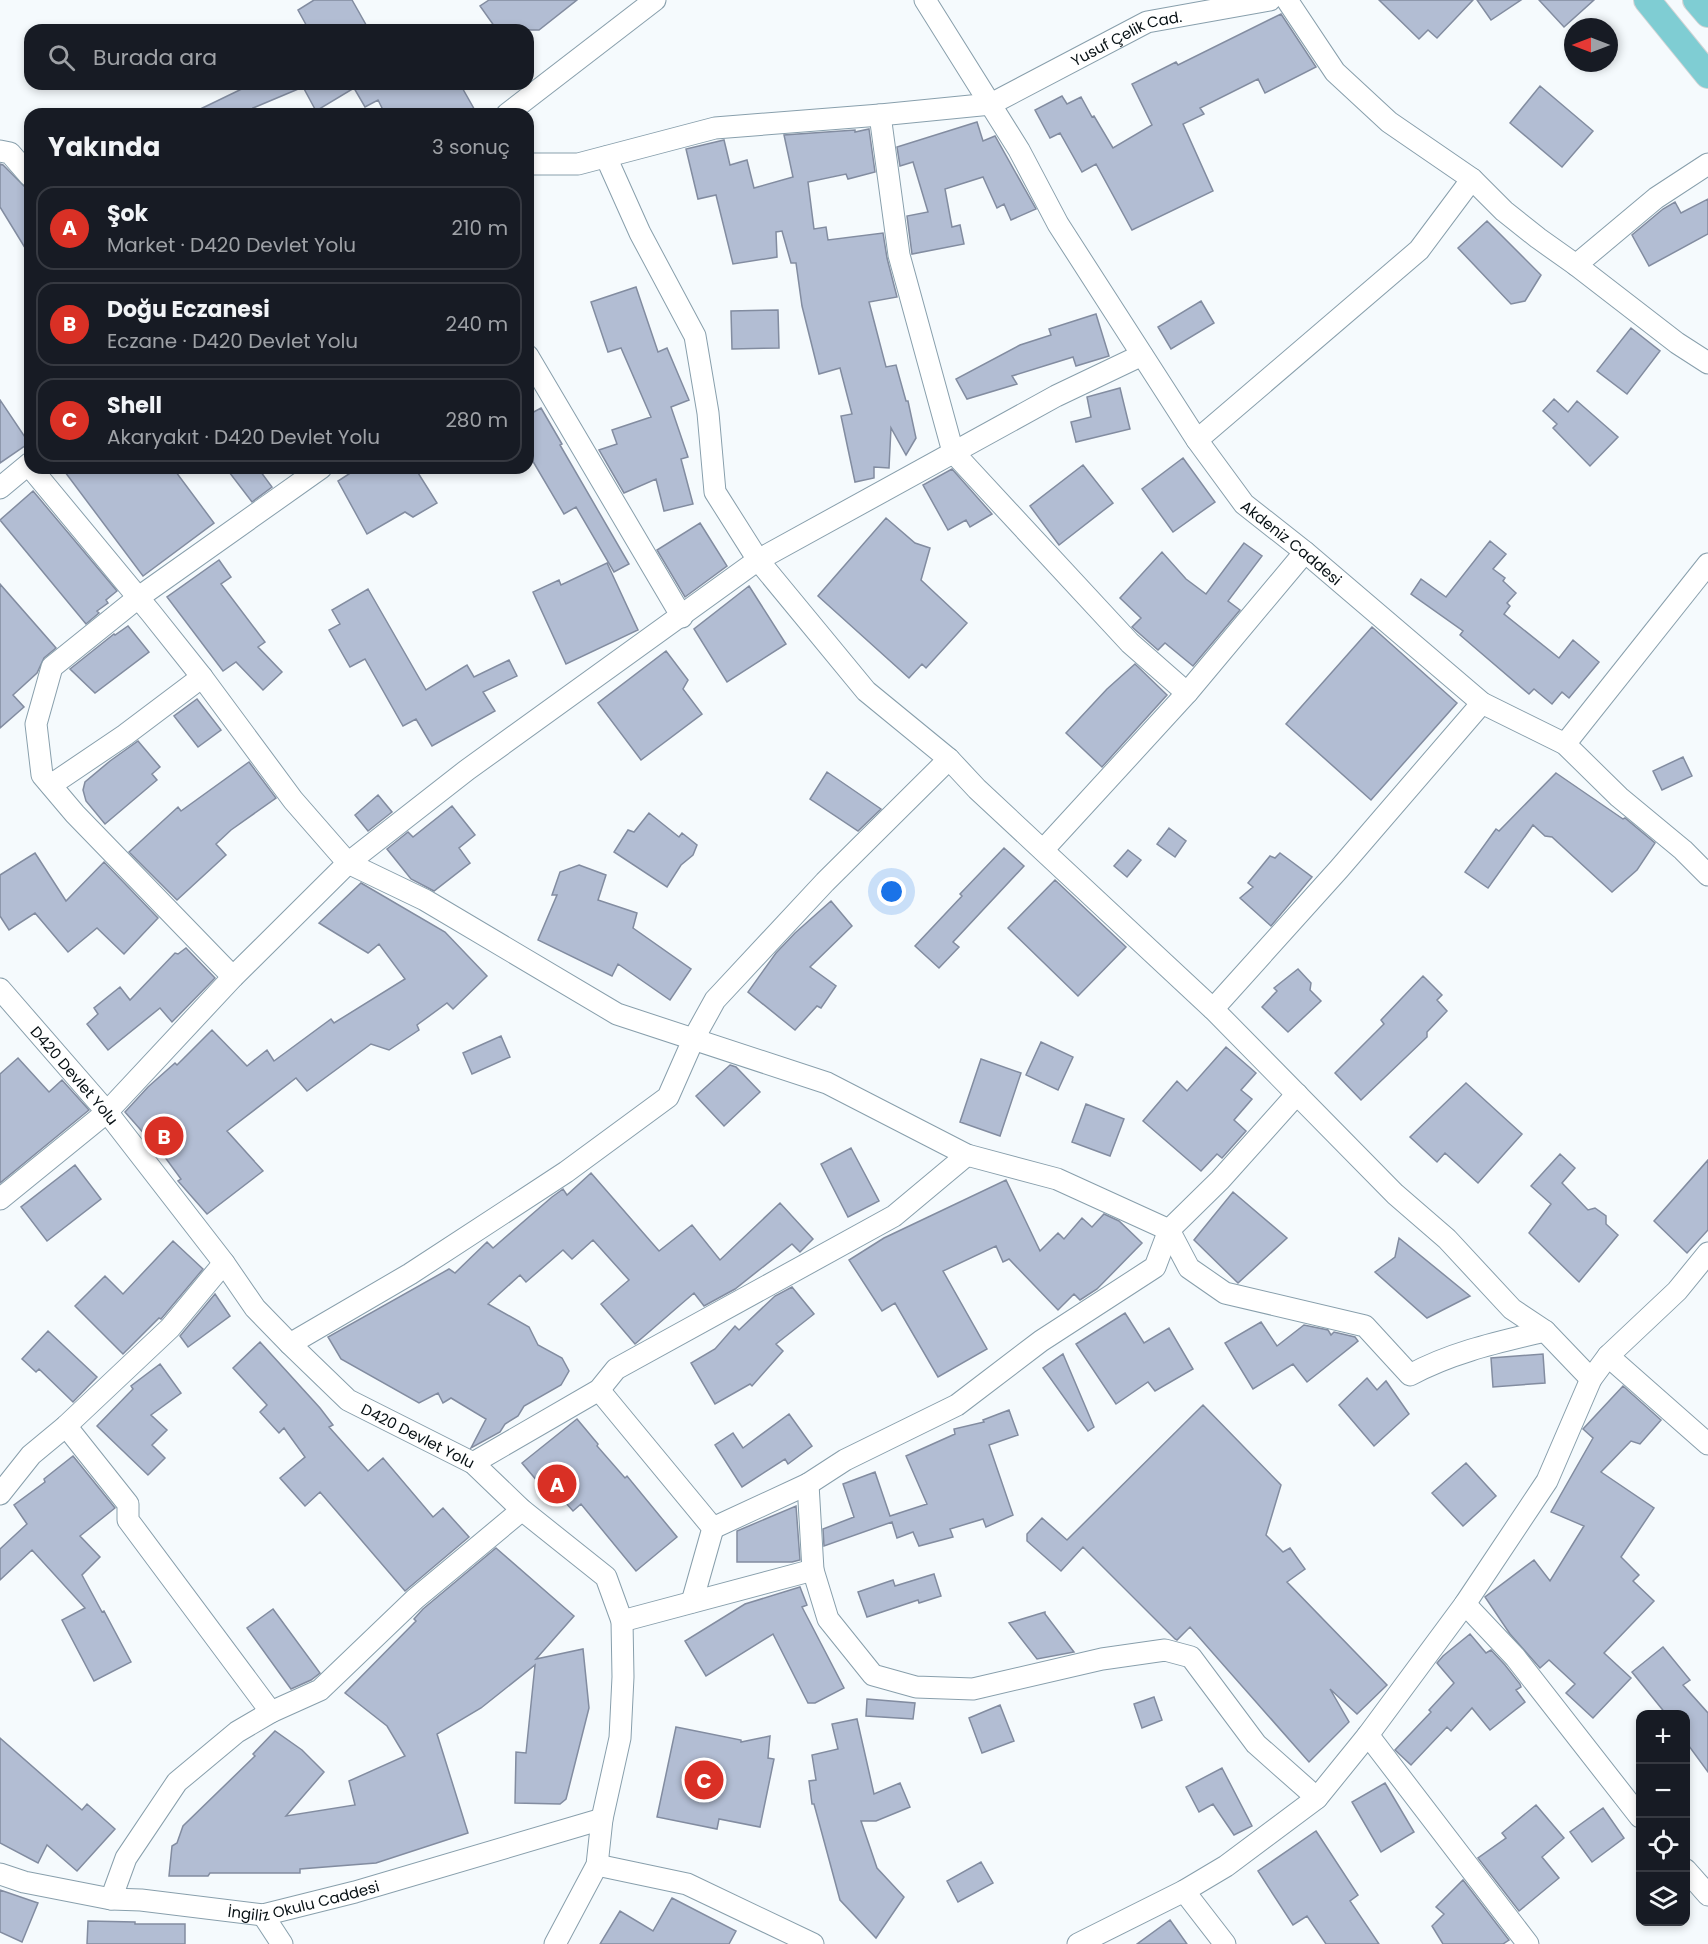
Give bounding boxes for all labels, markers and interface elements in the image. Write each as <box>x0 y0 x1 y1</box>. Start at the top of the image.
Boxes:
street label: Yusuf Çelik Cad. <box>1067 6 1183 71</box>
north arrow <box>1564 18 1618 72</box>
search box <box>24 24 534 90</box>
icon: search <box>45 41 78 74</box>
text: Burada ara <box>93 42 217 73</box>
text: Yakında <box>48 129 160 165</box>
text: 3 sonuç <box>432 133 510 161</box>
text: Şok <box>107 198 148 229</box>
text: A <box>62 214 77 242</box>
text: 210 m <box>452 214 508 242</box>
text: Market · D420 Devlet Yolu <box>107 231 356 259</box>
text: Doğu Eczanesi <box>107 294 270 325</box>
text: B <box>63 310 76 338</box>
text: 240 m <box>445 310 508 338</box>
text: Eczane · D420 Devlet Yolu <box>107 327 358 355</box>
text: Shell <box>107 390 162 421</box>
text: C <box>62 406 77 434</box>
text: 280 m <box>445 406 508 434</box>
text: Akaryakıt · D420 Devlet Yolu <box>107 423 380 451</box>
street label: Akdeniz Caddesi <box>1237 495 1347 590</box>
your location <box>877 877 906 906</box>
street label: D420 Devlet Yolu <box>26 1021 123 1129</box>
pin: B <box>144 1114 184 1158</box>
street label: D420 Devlet Yolu <box>358 1398 478 1473</box>
pin: A <box>538 1462 576 1506</box>
map controls <box>1636 1710 1690 1926</box>
button: + <box>1636 1710 1690 1764</box>
pin: C <box>684 1758 724 1802</box>
button: − <box>1636 1764 1690 1818</box>
button: locate <box>1636 1818 1690 1872</box>
button: layers <box>1636 1872 1690 1926</box>
street label: İngiliz Okulu Caddesi <box>227 1875 382 1925</box>

